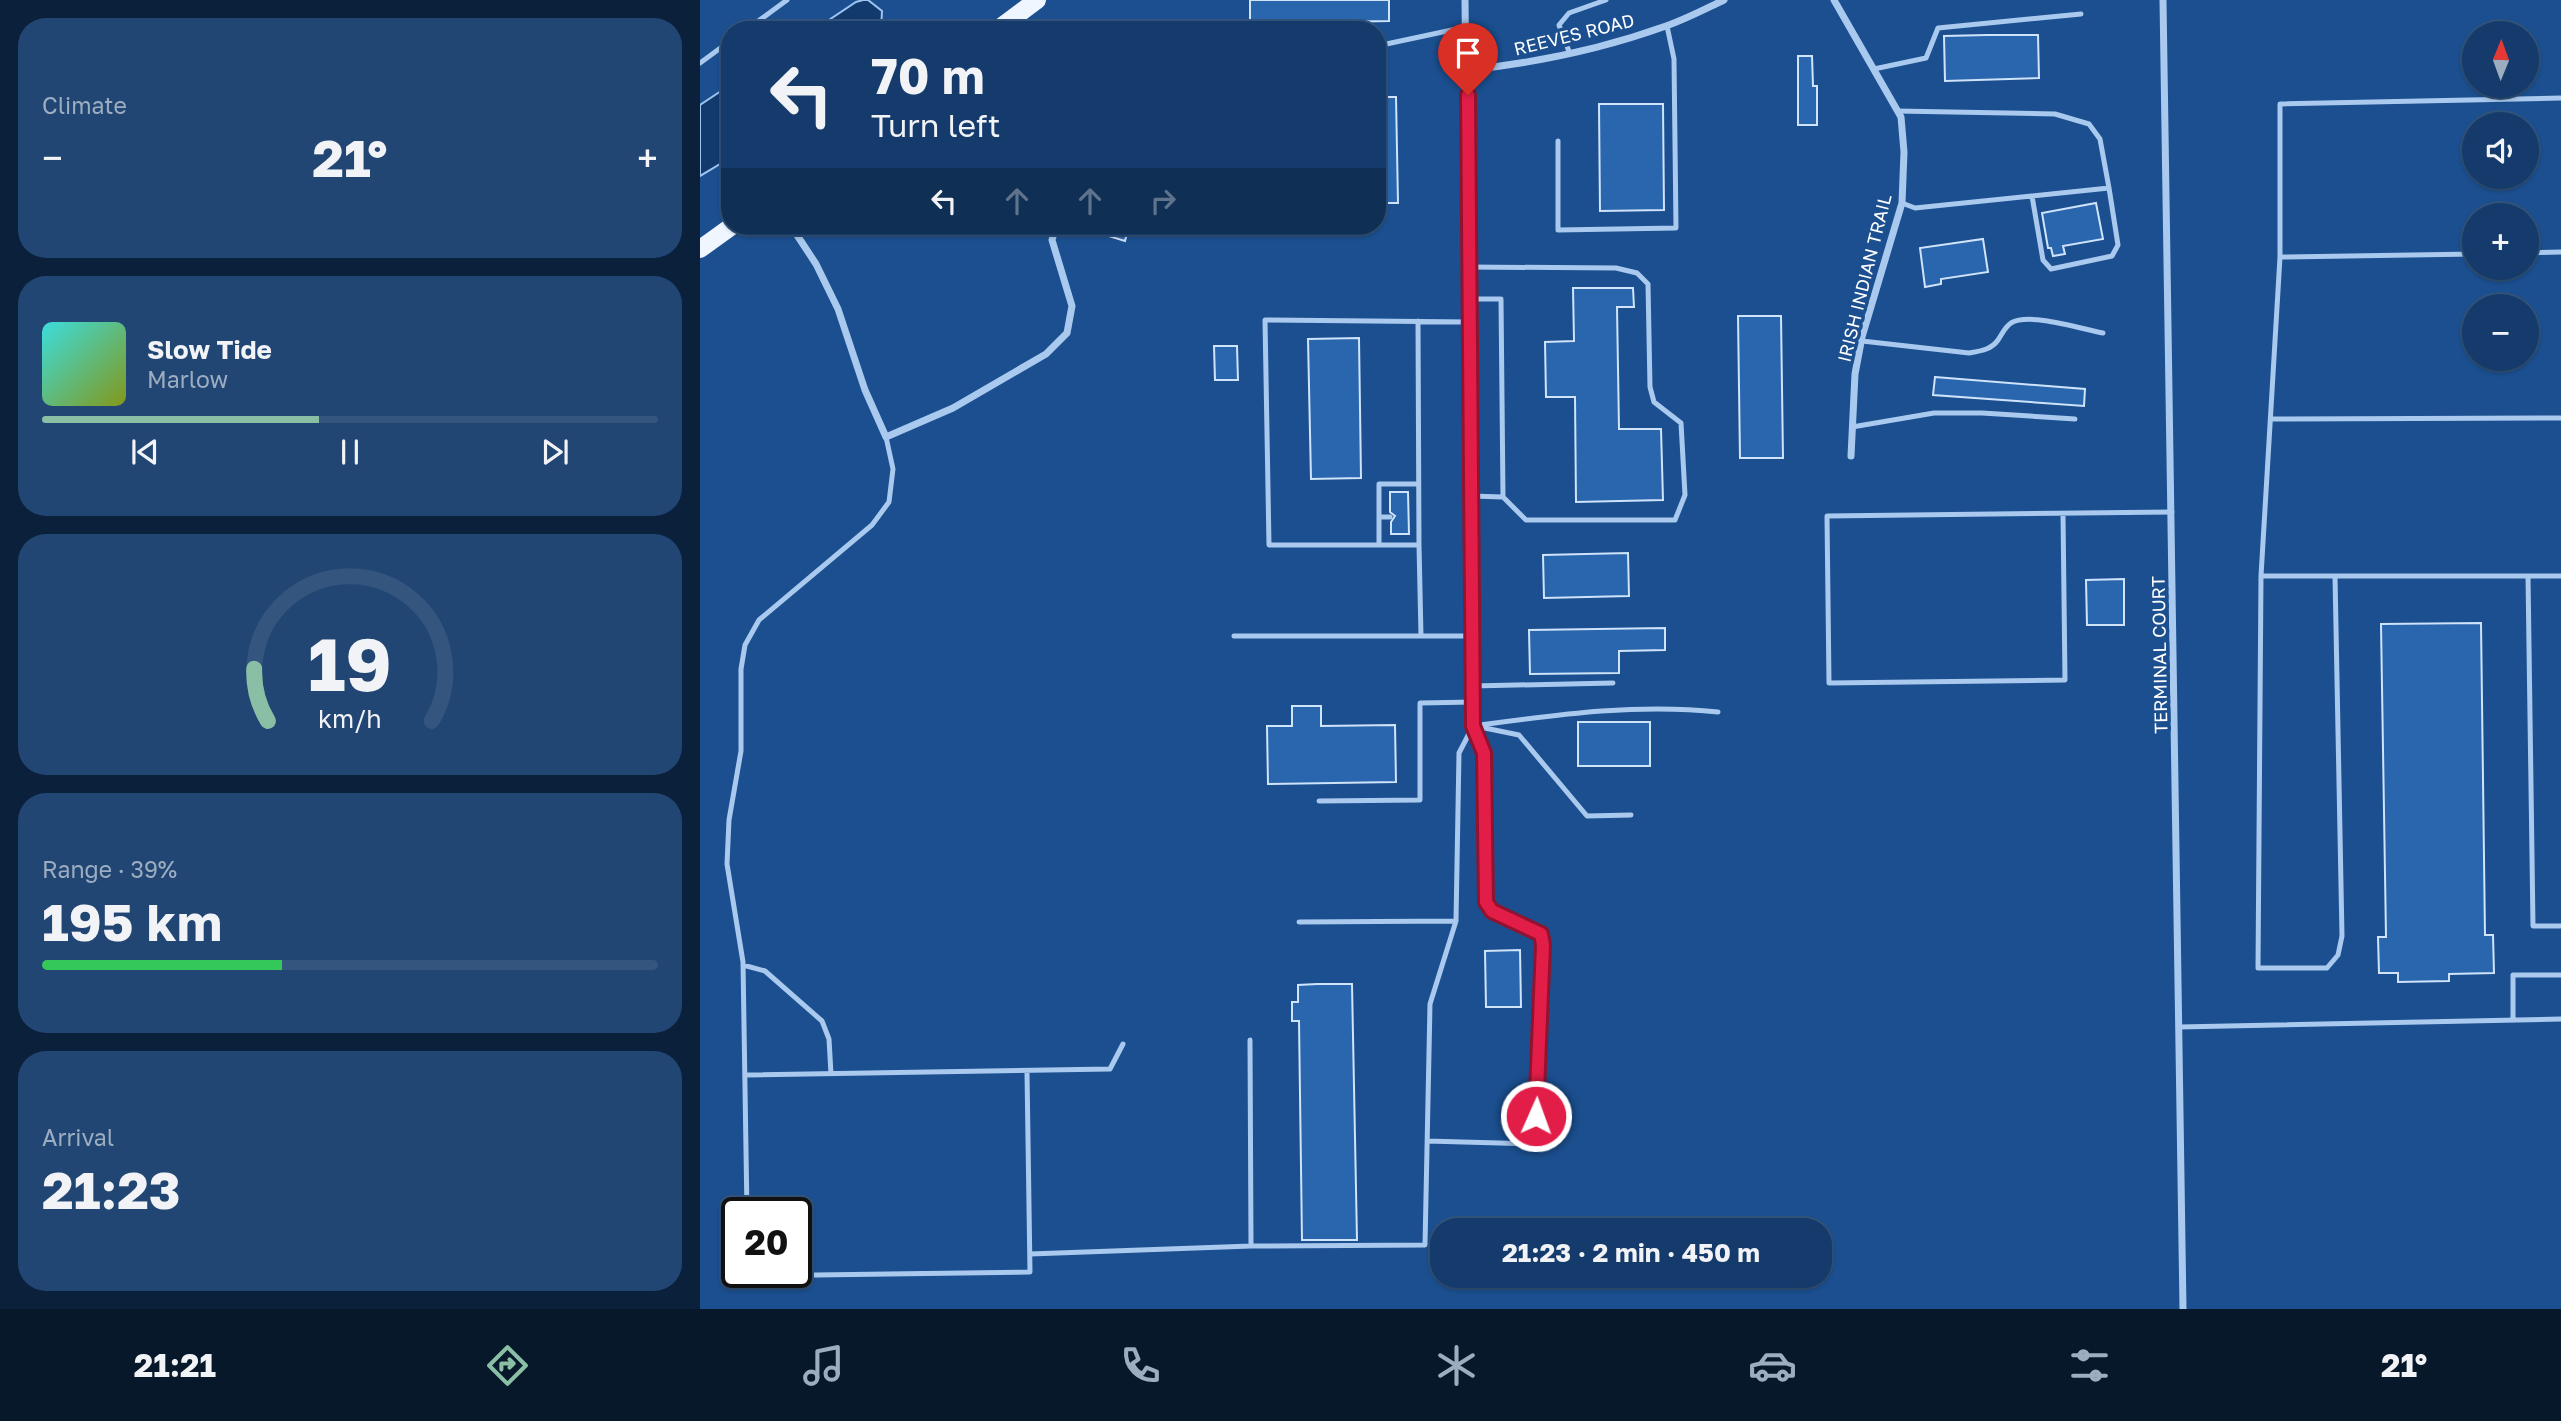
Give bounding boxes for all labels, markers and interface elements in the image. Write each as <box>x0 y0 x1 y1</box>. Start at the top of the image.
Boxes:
street label: REEVES ROAD <box>1512 8 1636 60</box>
north arrow <box>2462 21 2539 98</box>
map controls <box>2462 21 2539 371</box>
pin <box>1438 23 1498 95</box>
icon: arrive <box>1449 34 1487 72</box>
text: 70 m <box>871 46 985 105</box>
icon: left <box>756 49 847 140</box>
text: Climate <box>42 91 127 119</box>
text: Turn left <box>871 106 1000 144</box>
button: sound <box>2462 112 2539 189</box>
text: 21° <box>312 126 388 188</box>
text: − <box>42 135 63 180</box>
text: + <box>637 135 658 180</box>
icon: left <box>925 182 963 220</box>
icon: ahead <box>998 182 1036 220</box>
icon: ahead <box>1071 182 1109 220</box>
icon: right <box>1144 182 1182 220</box>
street label: IRISH INDIAN TRAIL <box>1832 192 1896 364</box>
button: + <box>2462 203 2539 280</box>
button: − <box>2462 294 2539 371</box>
text: Slow Tide <box>147 334 272 365</box>
text: Marlow <box>147 365 228 393</box>
icon: previous <box>126 433 164 471</box>
icon: pause <box>331 433 369 471</box>
icon: next <box>536 433 574 471</box>
street label: TERMINAL COURT <box>2147 576 2171 734</box>
text: 19 <box>308 620 392 707</box>
text: km/h <box>318 702 382 733</box>
text: Range · 39% <box>42 855 177 883</box>
text: 195 km <box>42 890 222 952</box>
position arrow <box>1499 1079 1573 1153</box>
text: Arrival <box>42 1123 114 1151</box>
text: 21:23 <box>42 1158 181 1220</box>
speed limit sign: 20 <box>721 1197 812 1288</box>
text: 21:23 · 2 min · 450 m <box>1502 1237 1760 1268</box>
icon: directions <box>483 1341 532 1390</box>
icon: music <box>799 1341 848 1390</box>
icon: phone <box>1116 1341 1165 1390</box>
icon: climate <box>1432 1341 1481 1390</box>
icon: car <box>1748 1341 1797 1390</box>
icon: filters <box>2065 1341 2114 1390</box>
text: 21:21 <box>134 1346 216 1384</box>
text: 21° <box>2381 1346 2427 1384</box>

